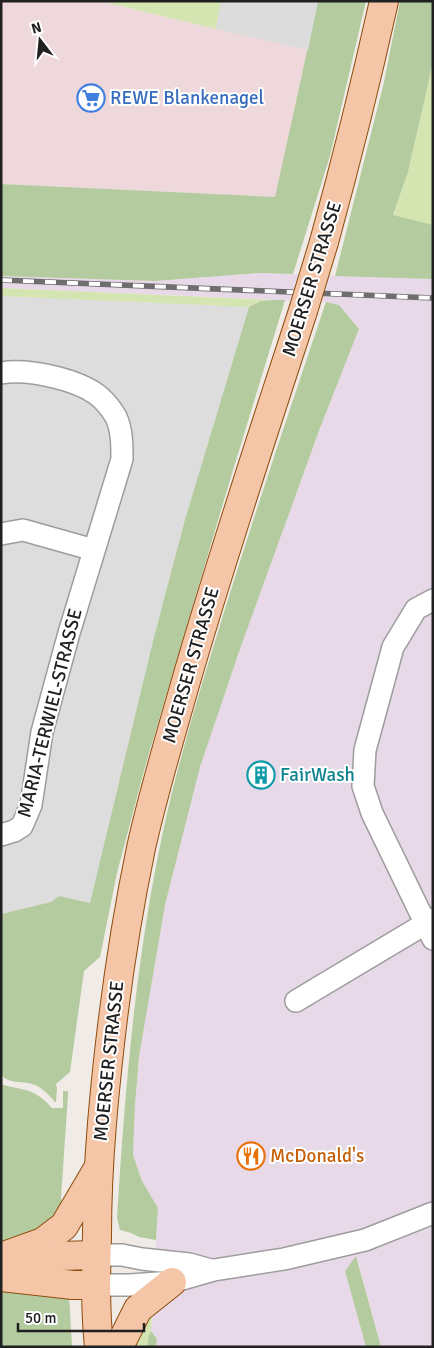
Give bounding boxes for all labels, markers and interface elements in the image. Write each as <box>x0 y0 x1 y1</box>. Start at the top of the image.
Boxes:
north arrow <box>15 15 65 65</box>
text: N <box>30 18 44 37</box>
supermarket icon: REWE Blankenagel <box>76 83 106 113</box>
place label: REWE Blankenagel <box>110 86 264 110</box>
street label: MOERSER STRASSE <box>277 198 347 360</box>
street label: MOERSER STRASSE <box>157 584 225 746</box>
street label: MARIA-TERWIEL-STRASSE <box>12 606 88 820</box>
building icon: FairWash <box>246 760 276 790</box>
place label: FairWash <box>280 763 355 787</box>
street label: MOERSER STRASSE <box>89 980 129 1142</box>
restaurant icon: McDonald's <box>236 1141 266 1171</box>
place label: McDonald's <box>270 1144 364 1168</box>
scale bar <box>18 1300 144 1332</box>
text: 50 m <box>25 1309 56 1327</box>

